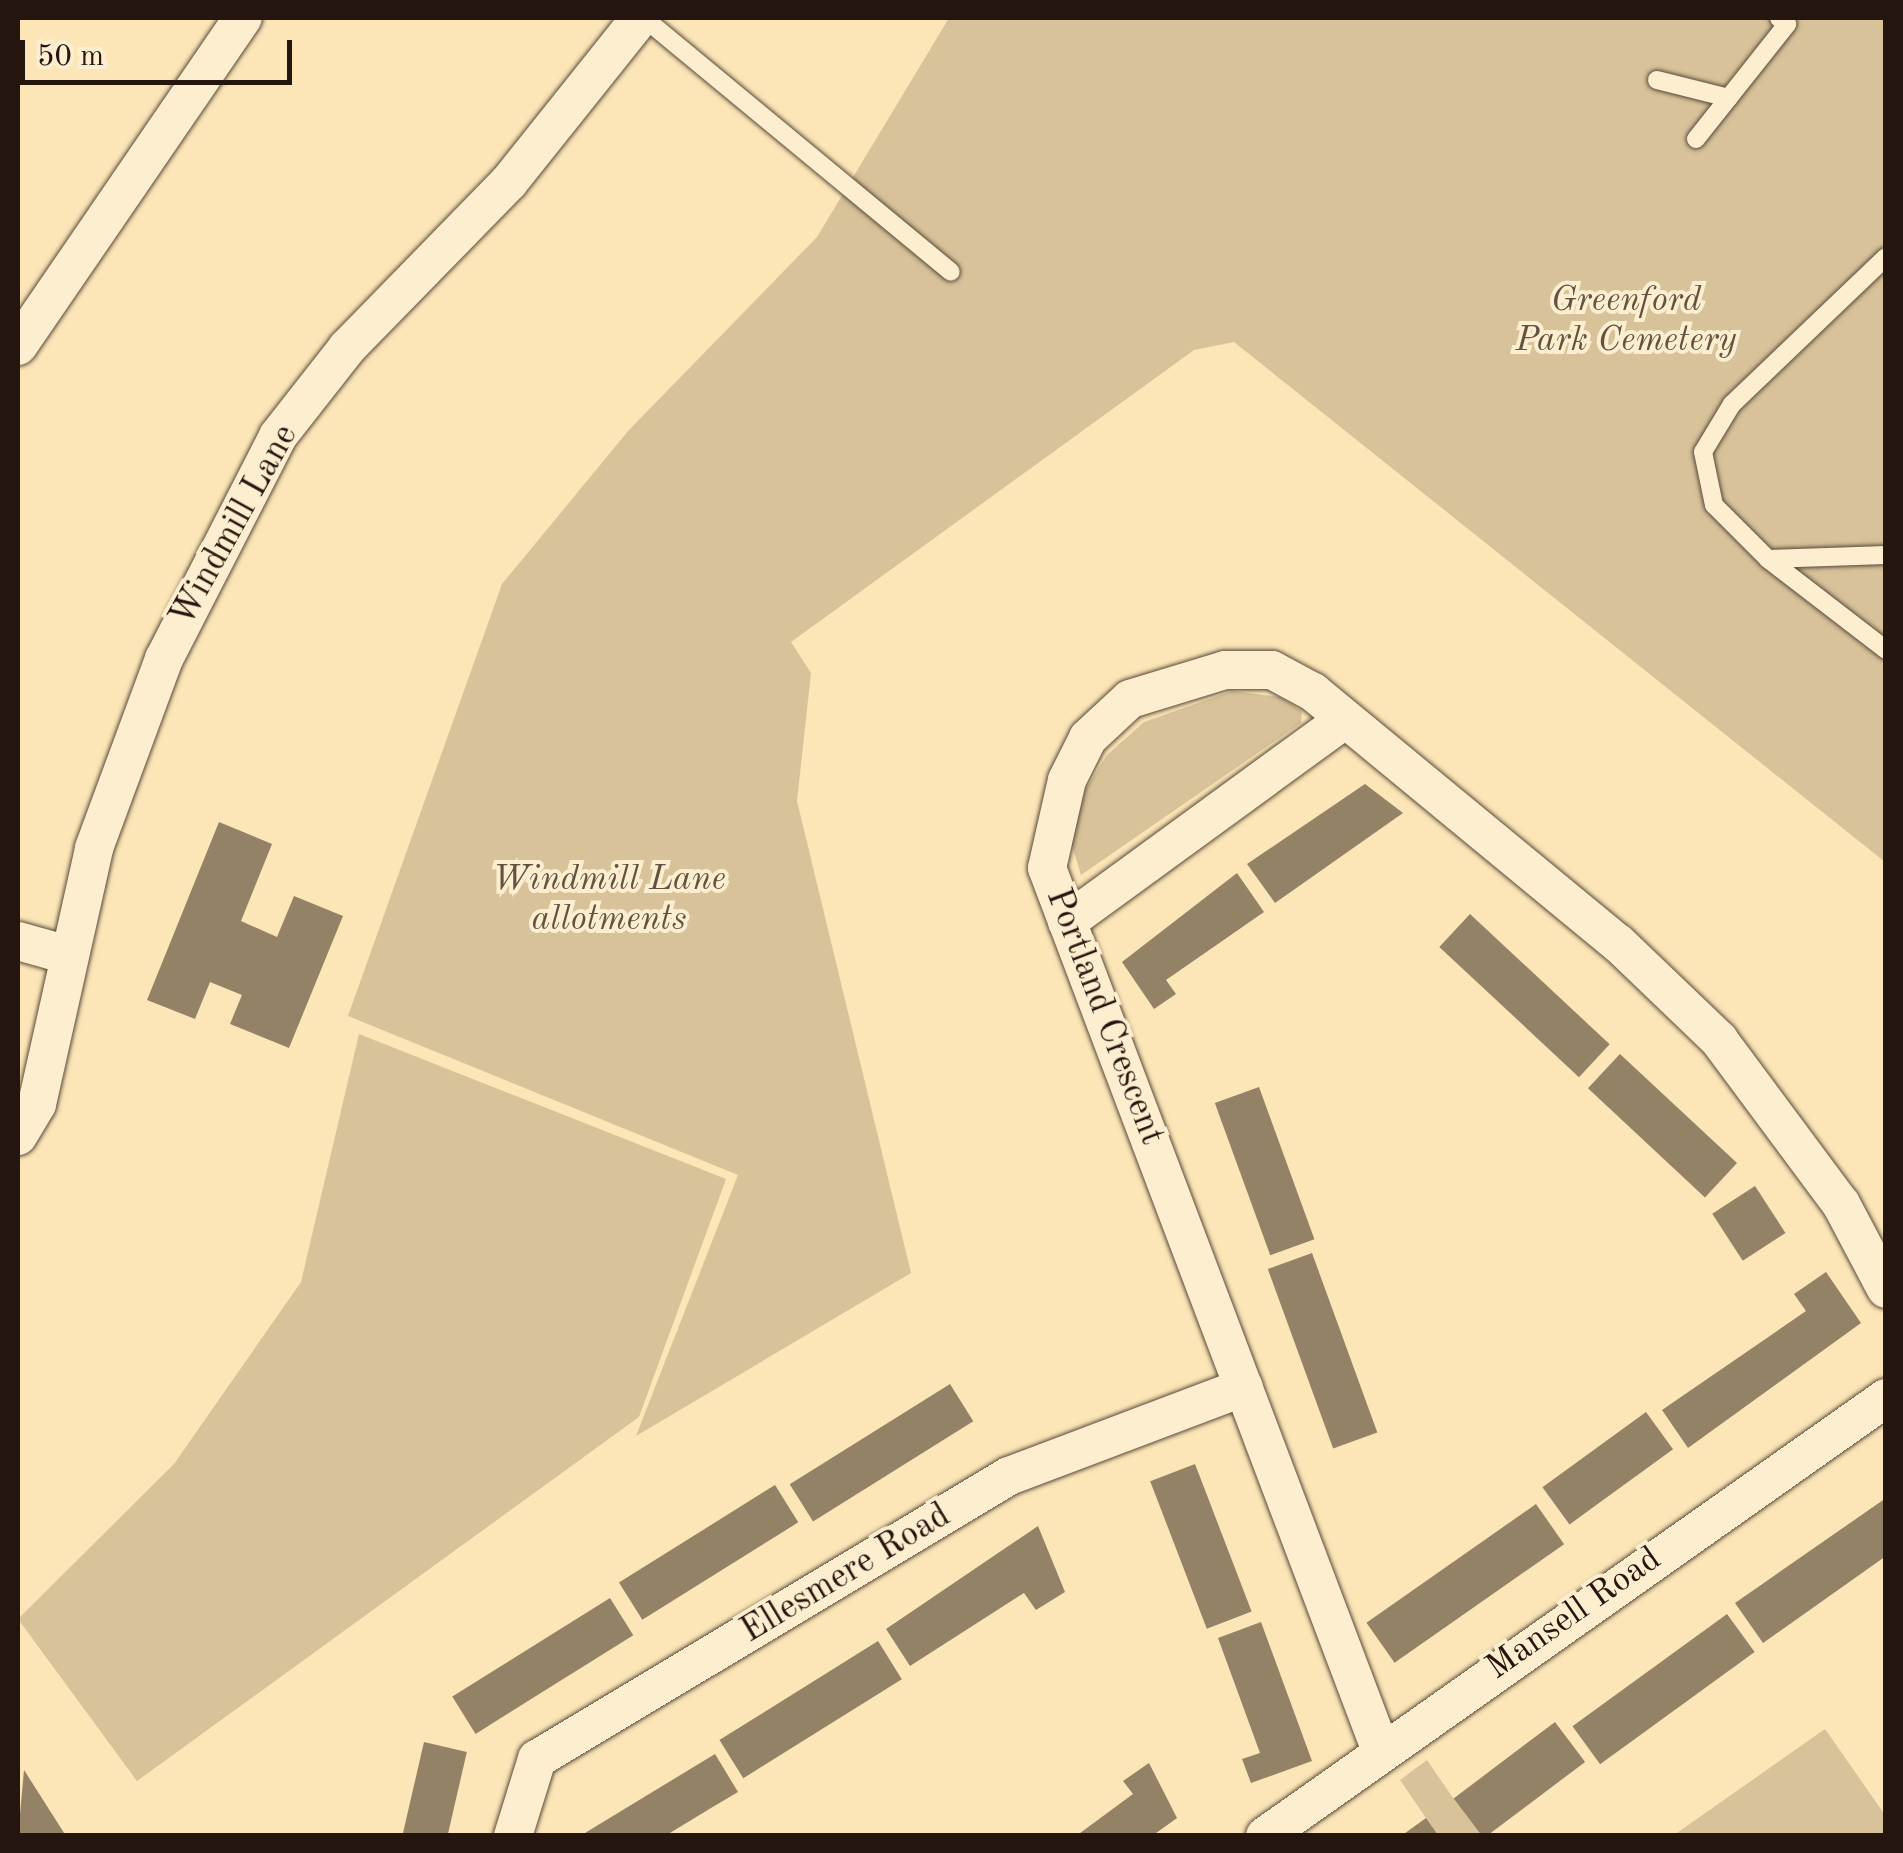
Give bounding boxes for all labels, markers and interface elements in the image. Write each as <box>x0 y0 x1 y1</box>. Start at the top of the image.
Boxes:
scale bar <box>25 20 298 82</box>
text: 50 m <box>37 42 104 72</box>
park label: Greenford Park Cemetery <box>1516 280 1736 362</box>
street label: Windmill Lane <box>162 418 308 634</box>
park label: Windmill Lane allotments <box>492 859 726 941</box>
street label: Portland Crescent <box>1036 883 1172 1151</box>
street label: Ellesmere Road <box>734 1495 958 1653</box>
street label: Mansell Road <box>1479 1538 1669 1690</box>

